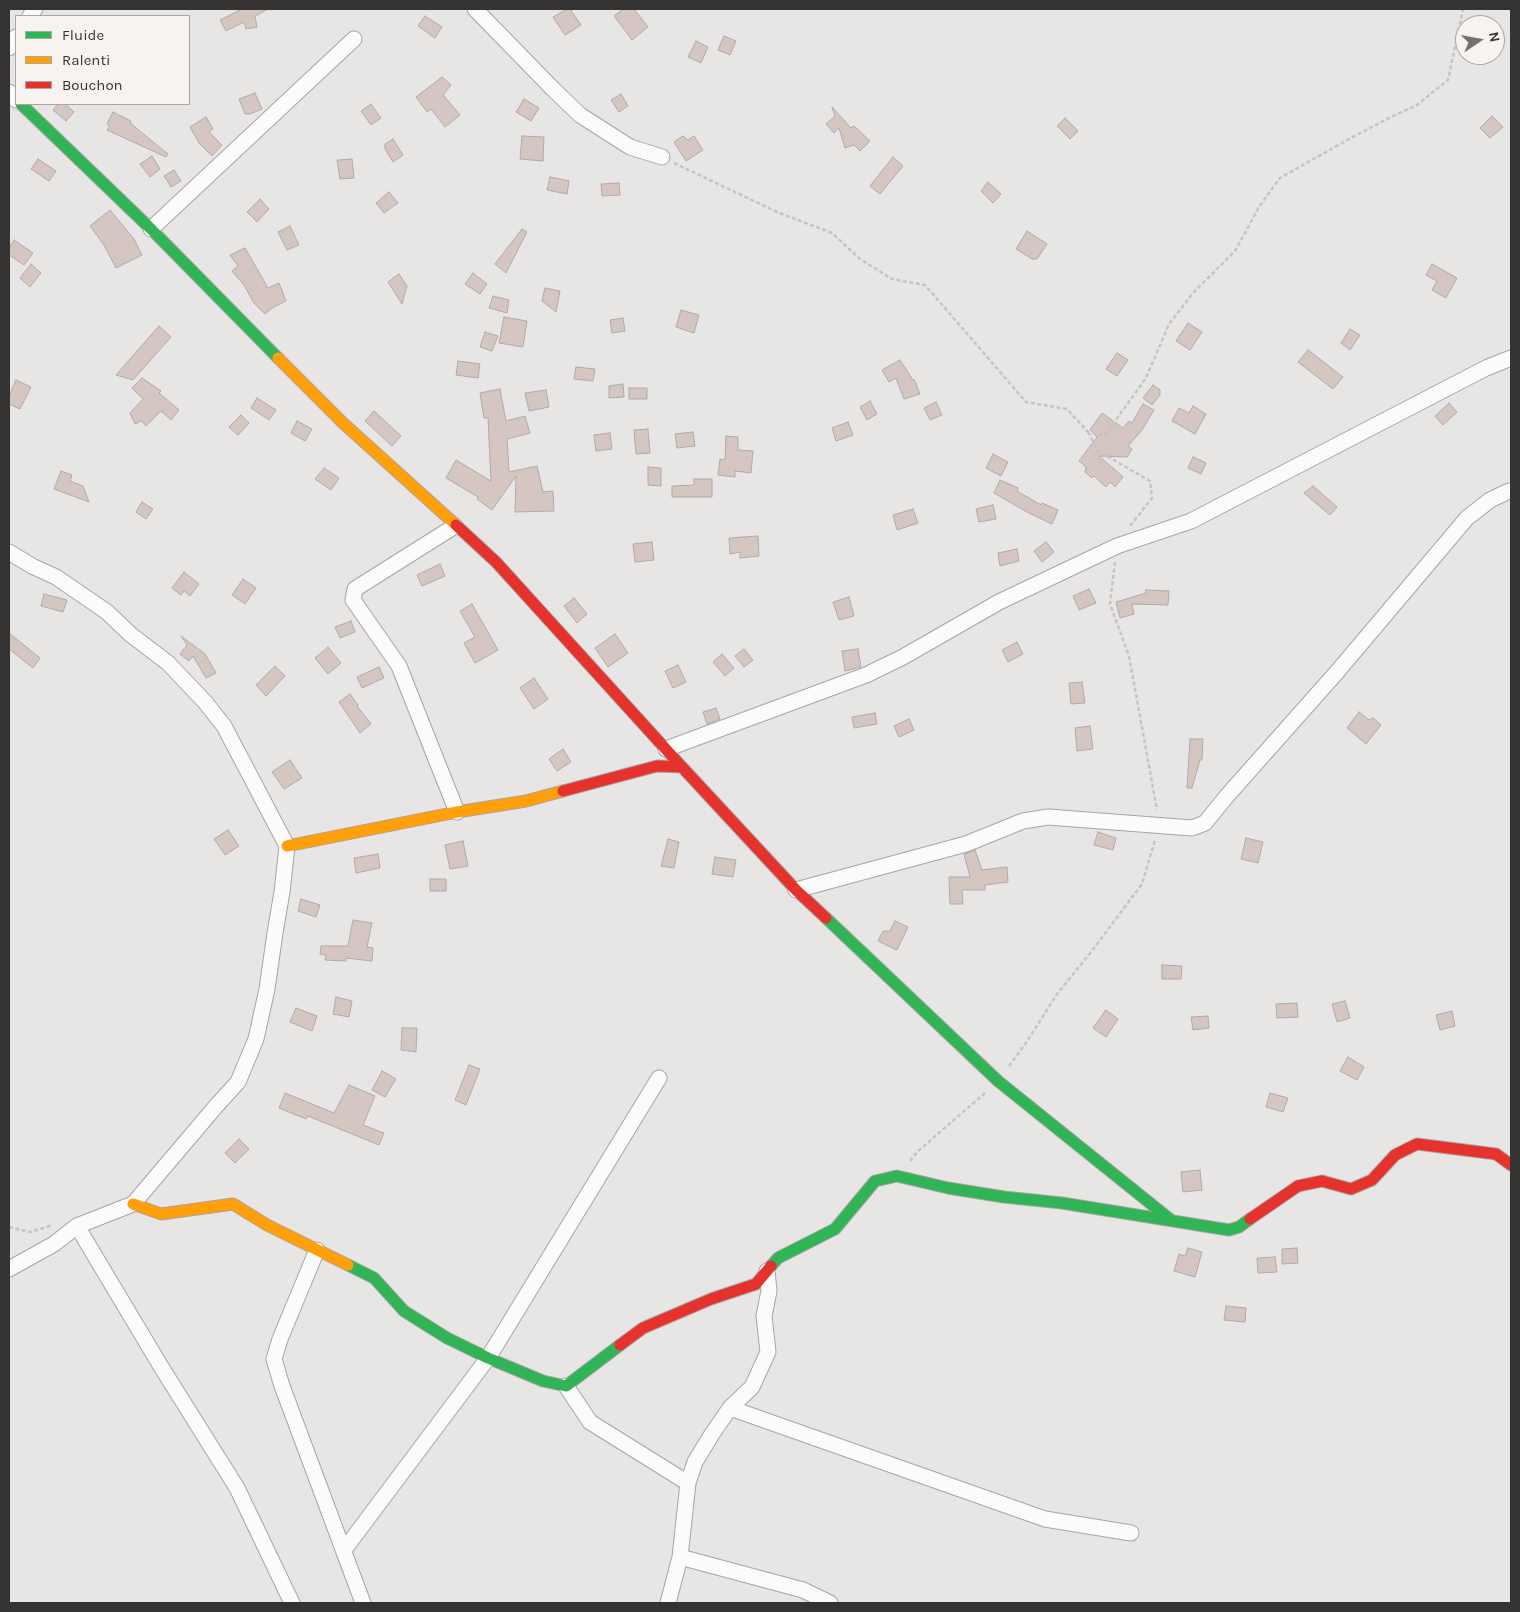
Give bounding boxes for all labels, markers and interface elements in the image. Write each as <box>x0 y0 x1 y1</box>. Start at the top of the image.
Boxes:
legend <box>15 15 190 105</box>
north arrow <box>1455 15 1505 65</box>
text: Fluide <box>62 26 104 44</box>
text: N <box>1485 30 1504 44</box>
text: Ralenti <box>62 51 111 69</box>
text: Bouchon <box>62 76 123 94</box>

